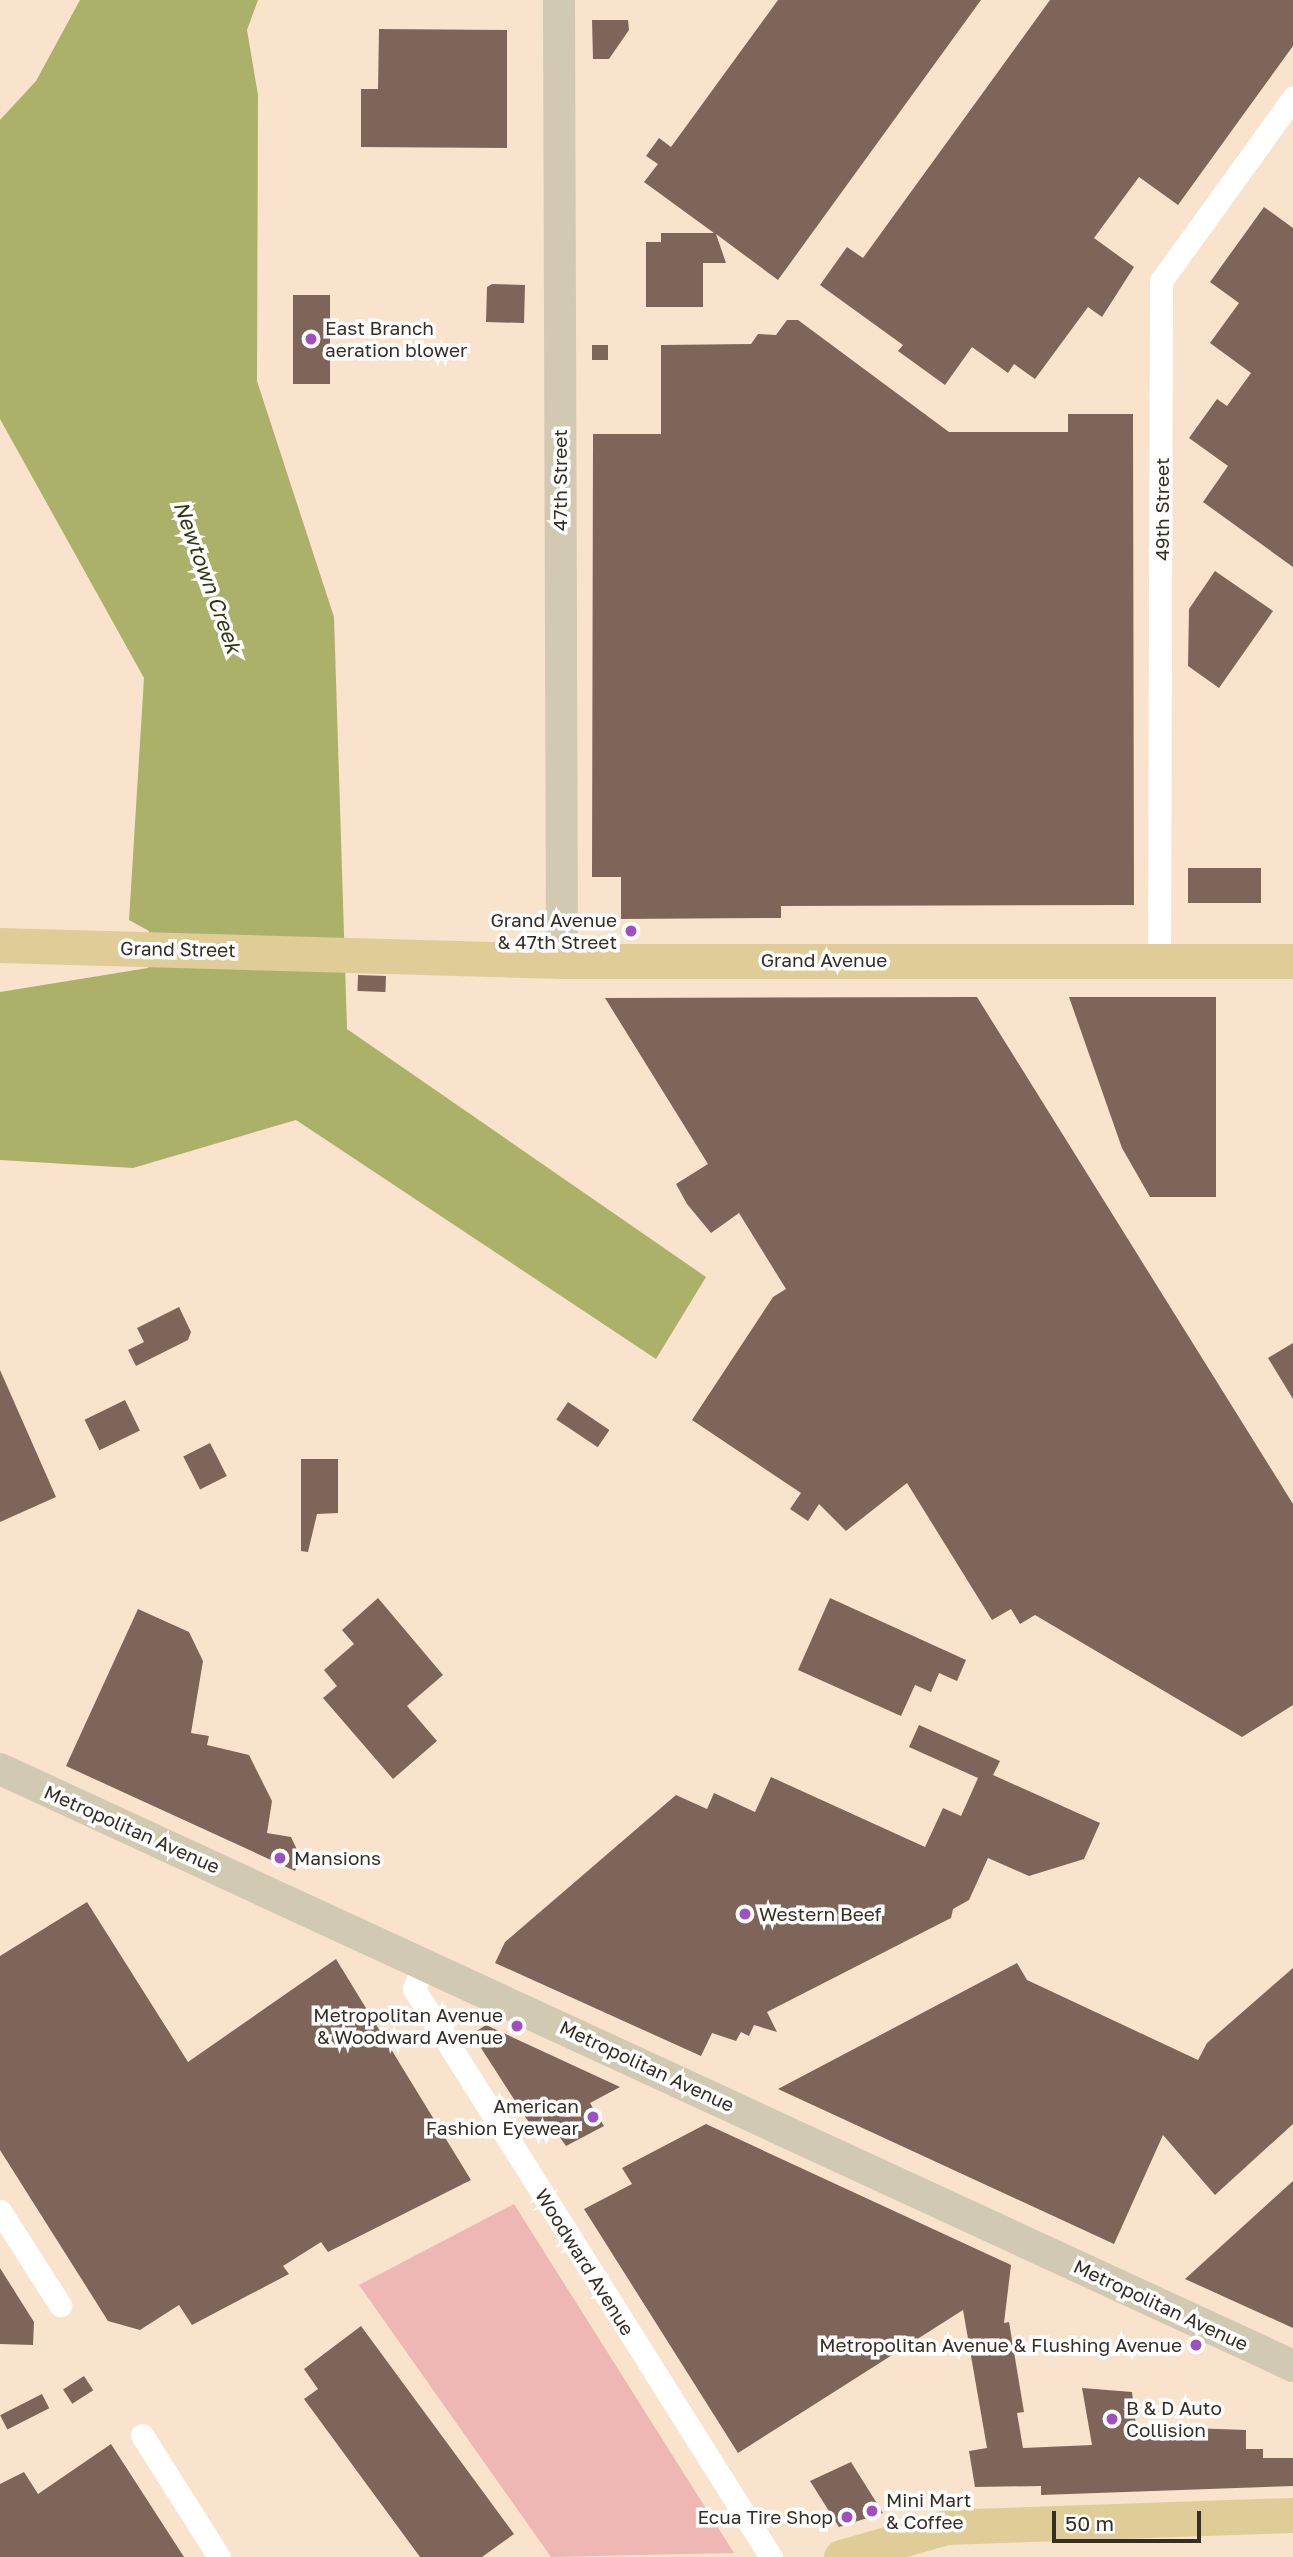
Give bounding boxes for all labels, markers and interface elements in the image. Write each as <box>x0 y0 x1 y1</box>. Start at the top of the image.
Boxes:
place label: East Branch aeration blower <box>325 317 467 361</box>
marker: East Branch aeration blower <box>303 331 319 347</box>
street label: 47th Street <box>549 429 571 531</box>
street label: 49th Street <box>1151 457 1173 561</box>
water label: Newtown Creek <box>169 498 247 656</box>
place label: Grand Avenue & 47th Street <box>490 909 617 953</box>
marker: Grand Avenue & 47th Street <box>623 923 639 939</box>
street label: Grand Street <box>120 937 236 961</box>
street label: Grand Avenue <box>761 949 887 971</box>
street label: Metropolitan Avenue <box>41 1780 223 1878</box>
place label: Mansions <box>294 1847 381 1869</box>
marker: Mansions <box>272 1850 288 1866</box>
place label: Western Beef <box>759 1903 882 1925</box>
marker: Western Beef <box>737 1906 753 1922</box>
place label: Metropolitan Avenue & Woodward Avenue <box>313 2004 503 2048</box>
street label: Metropolitan Avenue <box>556 2016 738 2116</box>
marker: Metropolitan Avenue & Woodward Avenue <box>509 2018 525 2034</box>
place label: American Fashion Eyewear <box>426 2095 579 2139</box>
marker: American Fashion Eyewear <box>585 2109 601 2125</box>
street label: Woodward Avenue <box>531 2185 639 2339</box>
street label: Metropolitan Avenue <box>1070 2255 1252 2355</box>
place label: Metropolitan Avenue & Flushing Avenue <box>819 2334 1182 2356</box>
marker: Metropolitan Avenue & Flushing Avenue <box>1188 2337 1204 2353</box>
place label: B & D Auto Collision <box>1126 2397 1222 2441</box>
marker: B & D Auto Collision <box>1104 2411 1120 2427</box>
place label: Mini Mart & Coffee <box>886 2489 971 2533</box>
scale bar <box>1055 2498 1204 2542</box>
marker: Mini Mart & Coffee <box>864 2503 880 2519</box>
place label: Ecua Tire Shop <box>697 2506 833 2528</box>
marker: Ecua Tire Shop <box>839 2509 855 2525</box>
text: 50 m <box>1065 2510 1114 2536</box>

